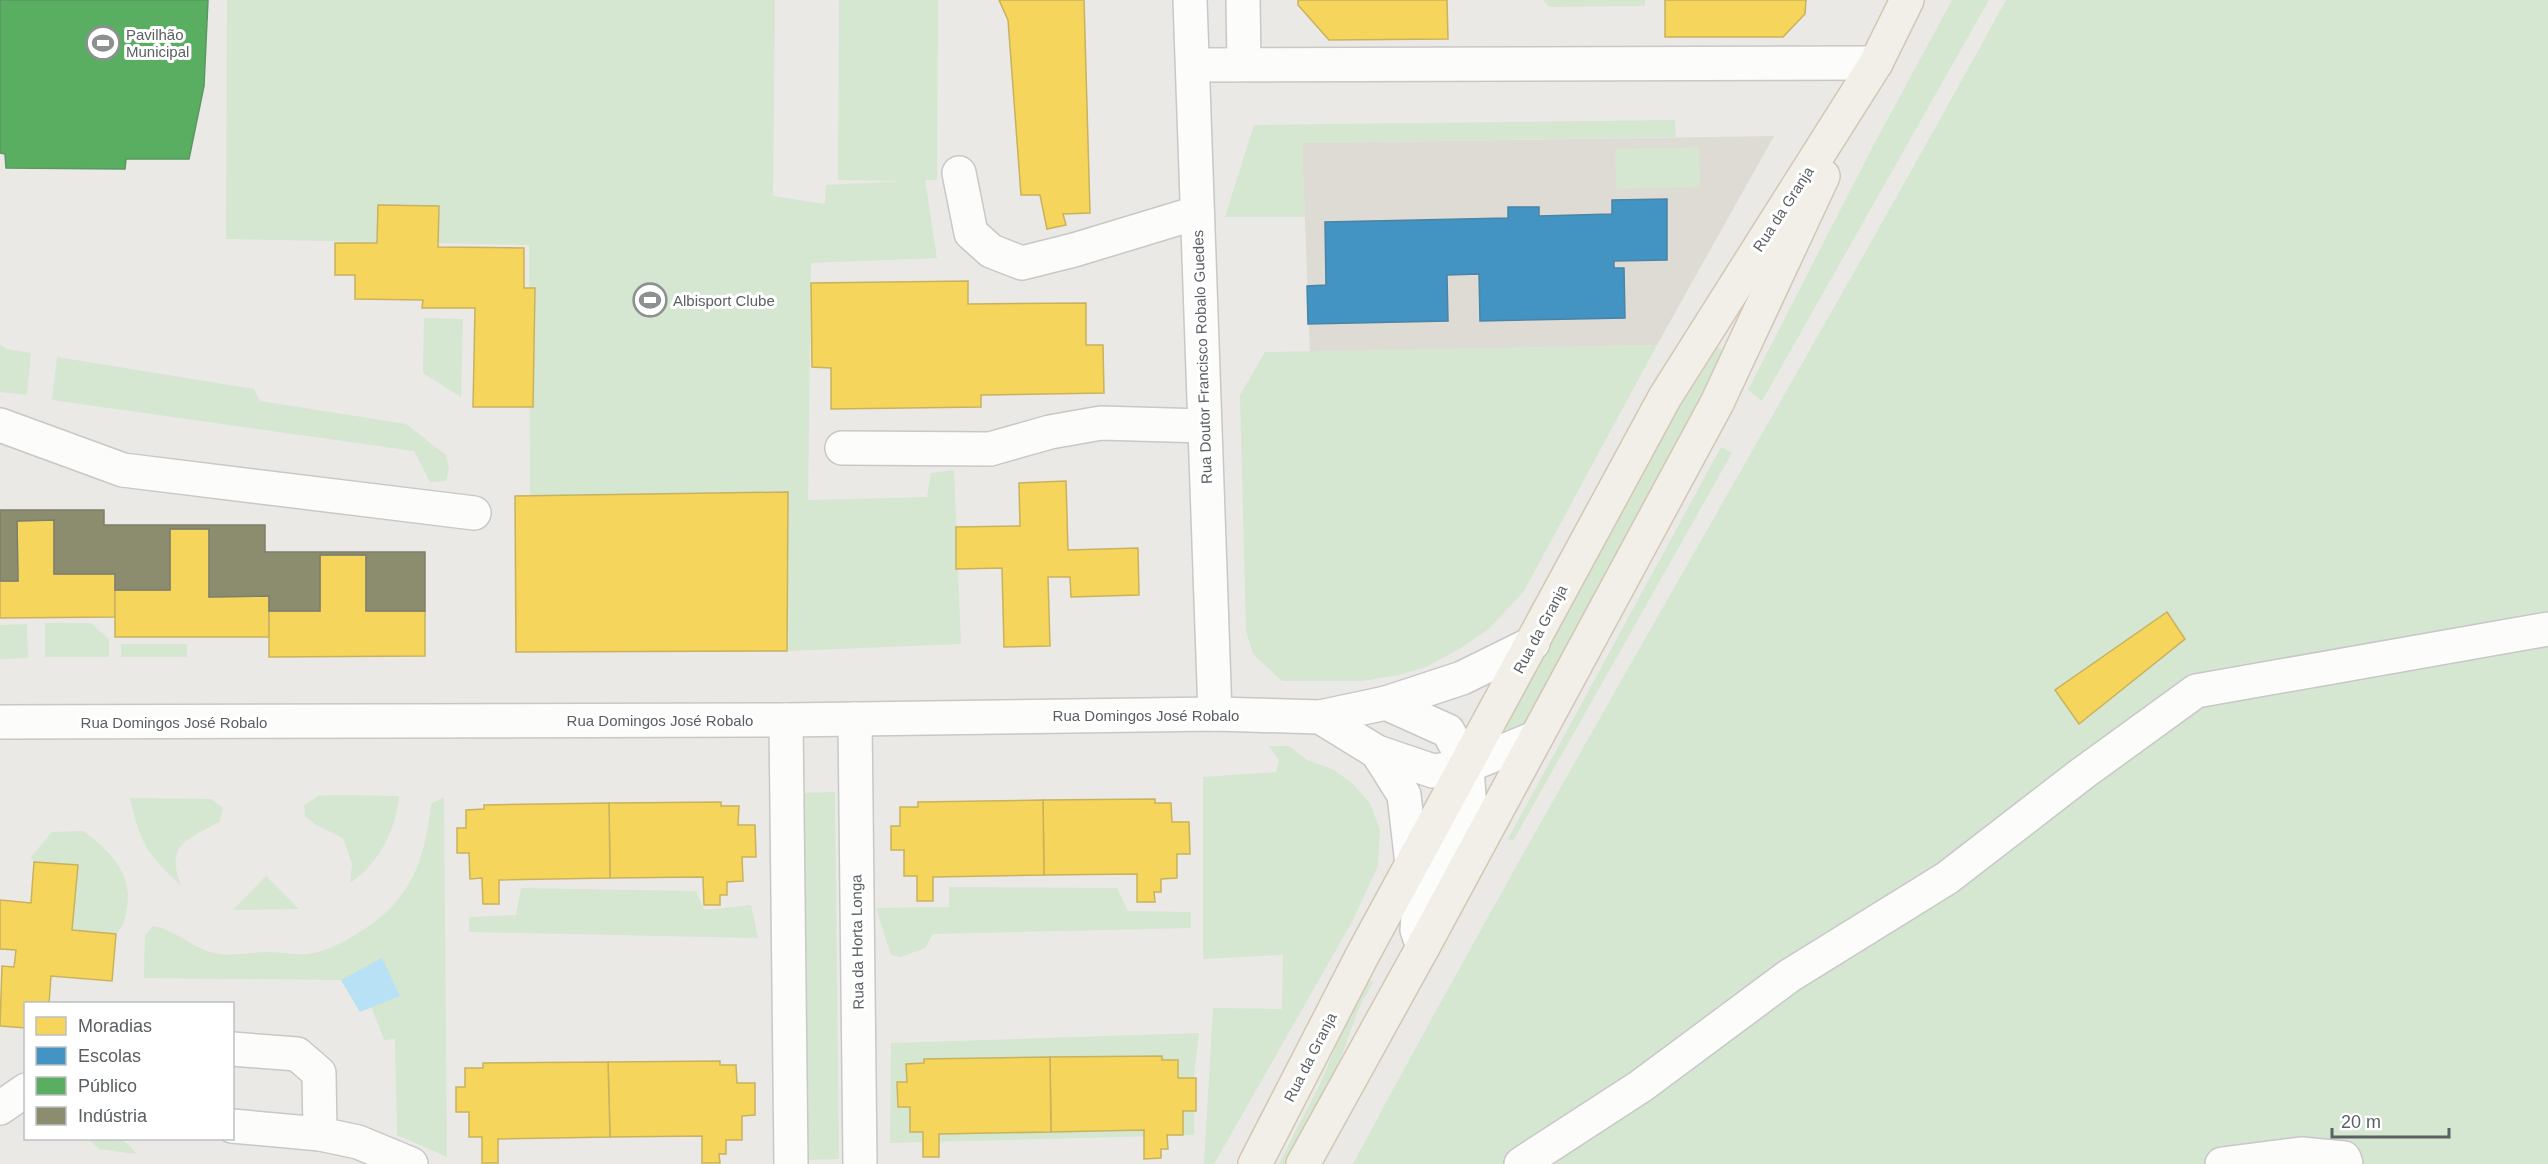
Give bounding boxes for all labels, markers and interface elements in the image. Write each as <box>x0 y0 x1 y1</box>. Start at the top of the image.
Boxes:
sports icon: Pavilhão Municipal <box>85 25 121 61</box>
place label: Pavilhão Municipal <box>126 26 189 60</box>
street label: Rua da Granja <box>1749 163 1817 255</box>
street label: Rua Doutor Francisco Robalo Guedes <box>1189 230 1215 484</box>
sports icon: Albisport Clube <box>632 282 668 318</box>
place label: Albisport Clube <box>673 292 775 309</box>
street label: Rua da Granja <box>1510 581 1571 676</box>
street label: Rua Domingos José Robalo <box>1053 707 1239 724</box>
street label: Rua Domingos José Robalo <box>567 712 753 729</box>
street label: Rua Domingos José Robalo <box>81 714 267 731</box>
street label: Rua da Horta Longa <box>847 874 867 1010</box>
legend <box>24 1002 234 1140</box>
street label: Rua da Granja <box>1280 1009 1340 1104</box>
text: Moradias <box>78 1016 152 1036</box>
text: Escolas <box>78 1046 141 1066</box>
text: Público <box>78 1076 137 1096</box>
scale bar <box>2332 1101 2449 1139</box>
text: Indústria <box>78 1106 148 1126</box>
text: 20 m <box>2341 1112 2381 1132</box>

